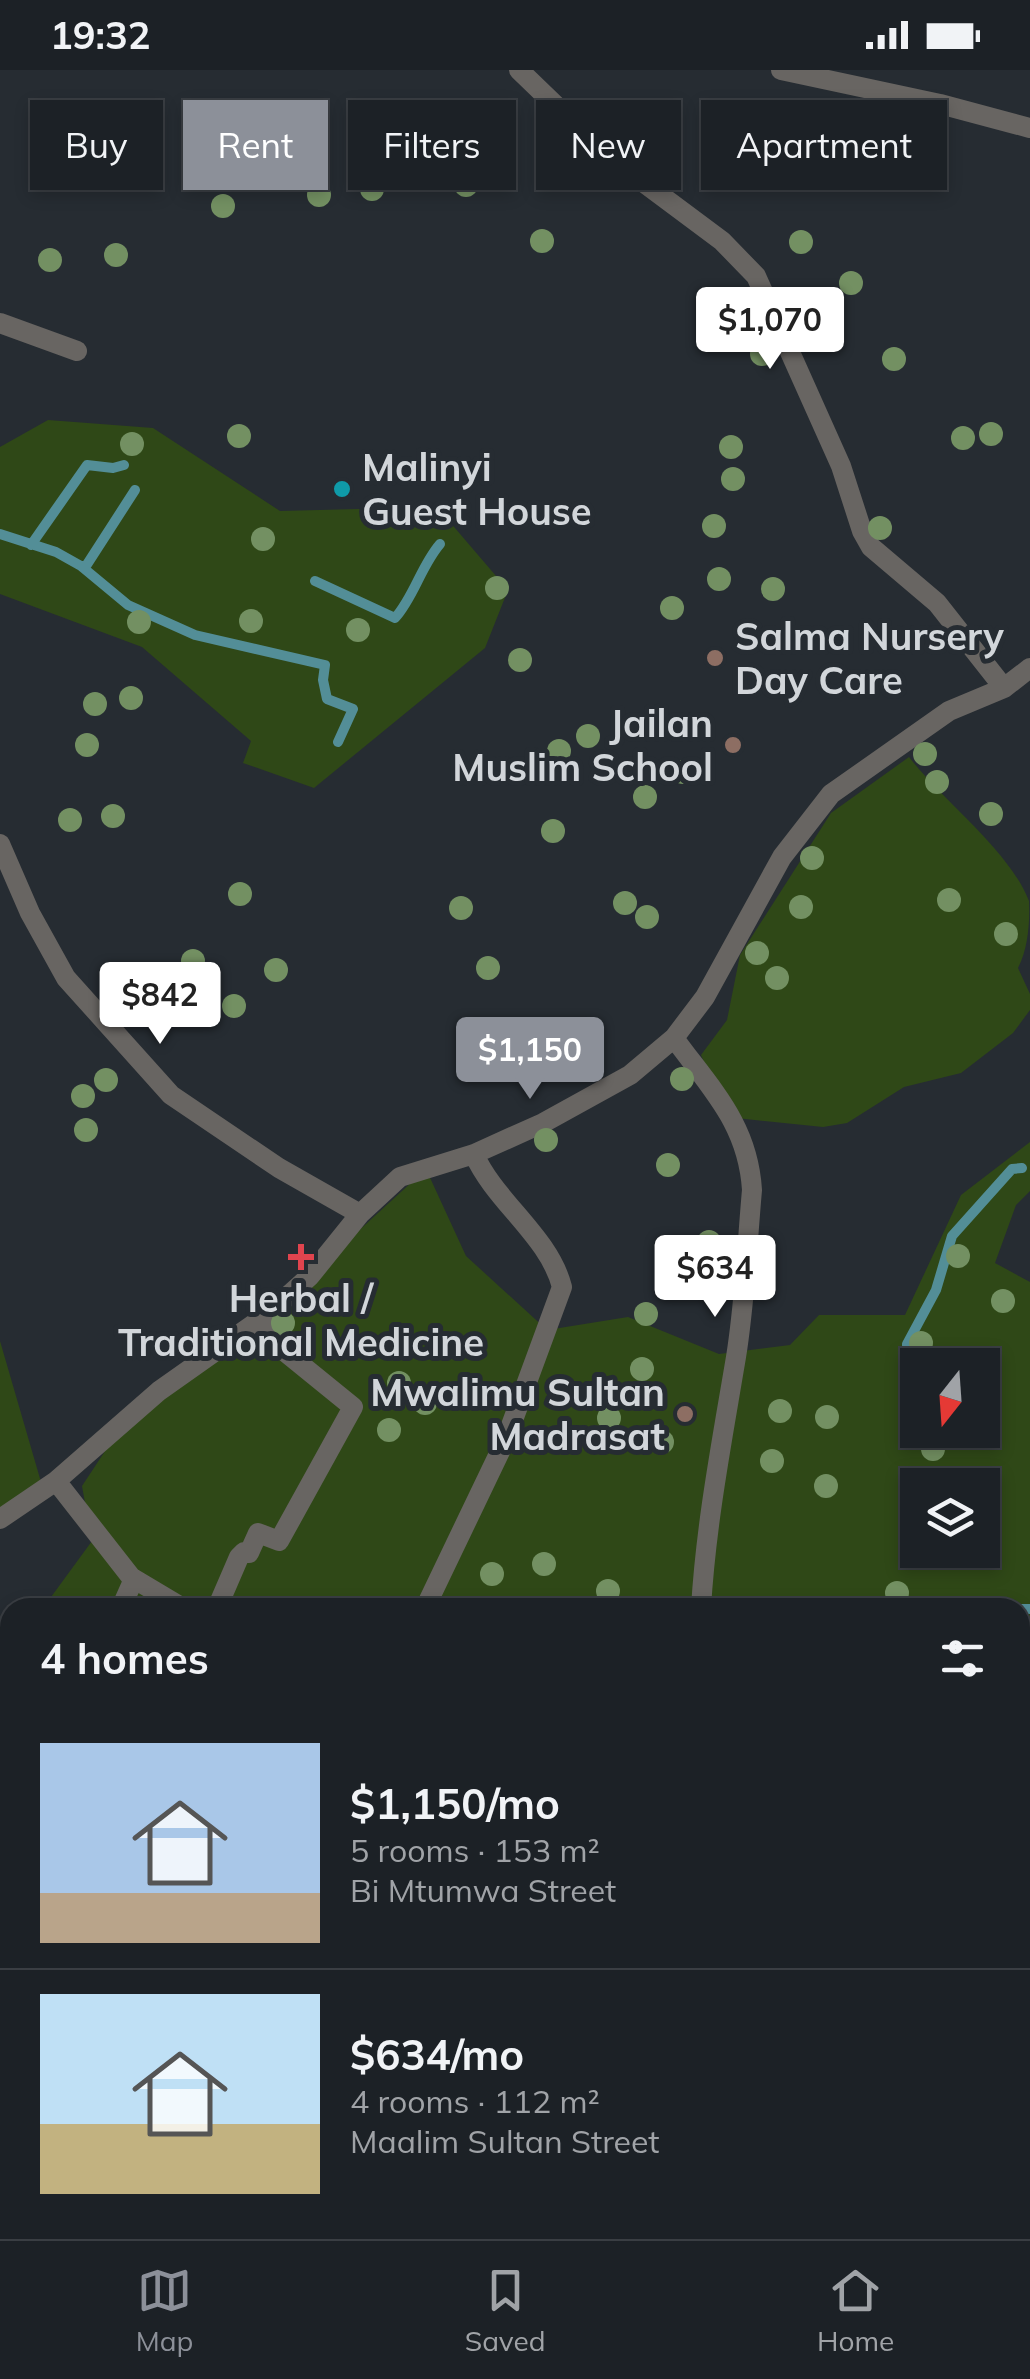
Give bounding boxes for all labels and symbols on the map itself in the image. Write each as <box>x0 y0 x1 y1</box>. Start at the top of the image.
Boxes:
pin: $1,070 <box>689 287 851 372</box>
place label: Malinyi Guest House <box>362 443 592 535</box>
marker: Malinyi Guest House <box>331 478 353 500</box>
place label: Salma Nursery Day Care <box>735 612 1004 704</box>
marker: Salma Nursery Day Care <box>704 647 726 669</box>
place label: Jailan Muslim School <box>452 699 713 791</box>
marker: Jailan Muslim School <box>722 734 744 756</box>
pin: $842 <box>101 962 219 1047</box>
pin: $1,150 <box>449 1017 611 1102</box>
pin: $634 <box>656 1235 774 1320</box>
marker: Herbal / Traditional Medicine <box>288 1244 314 1270</box>
place label: Herbal / Traditional Medicine <box>118 1274 484 1366</box>
north arrow <box>900 1348 1000 1448</box>
place label: Mwalimu Sultan Madrasat <box>370 1368 665 1460</box>
marker: Mwalimu Sultan Madrasat <box>674 1403 696 1425</box>

